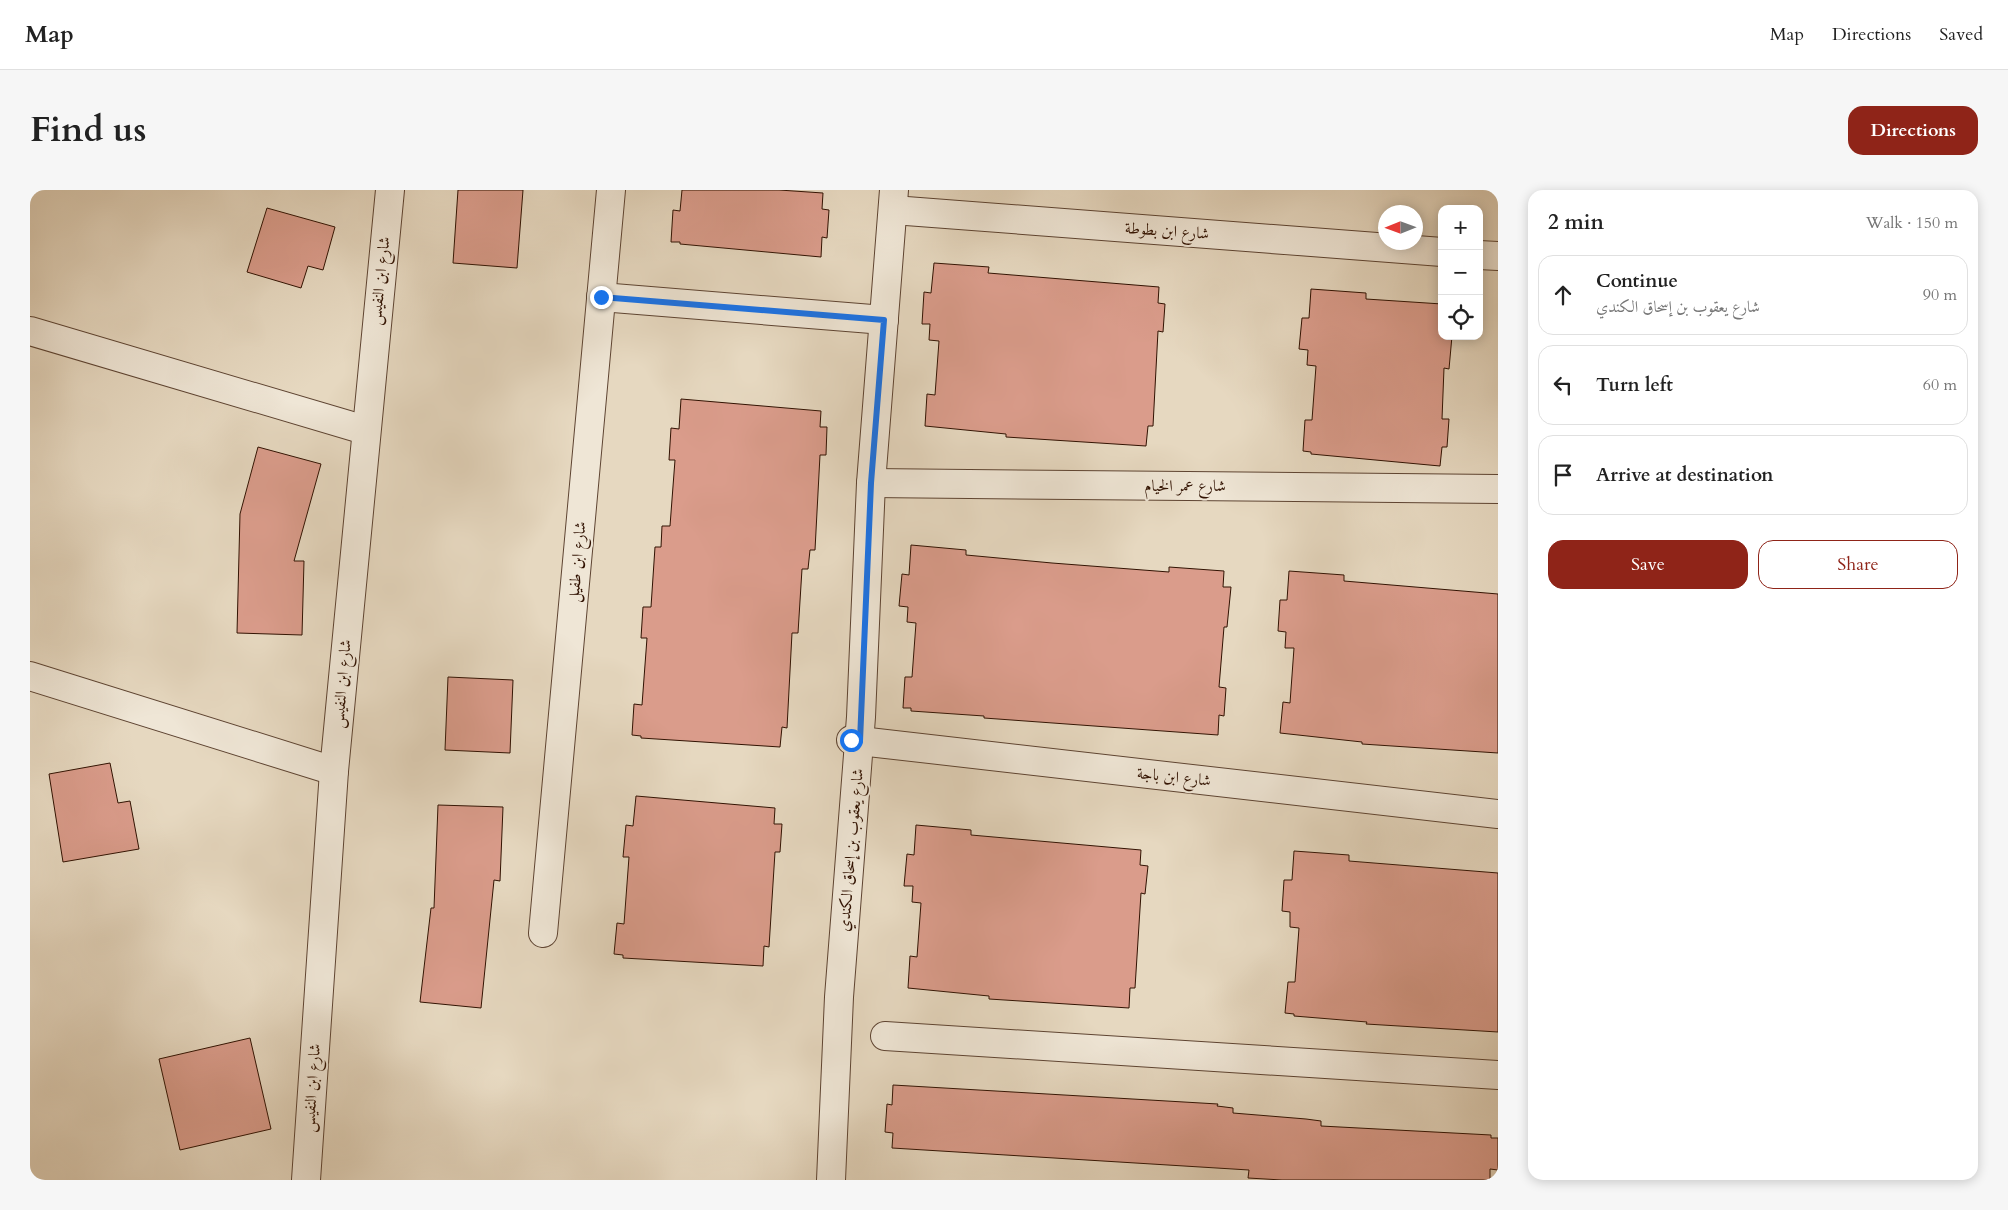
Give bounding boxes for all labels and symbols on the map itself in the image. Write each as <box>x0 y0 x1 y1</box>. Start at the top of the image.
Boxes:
north arrow <box>1378 205 1423 250</box>
street label: شارع ابن بطوطة <box>1124 217 1210 247</box>
street label: شارع ابن النفيس <box>364 236 398 327</box>
route end <box>590 286 613 309</box>
street label: شارع عمر الخيام <box>1144 475 1226 500</box>
street label: شارع ابن طفيل <box>563 521 593 604</box>
street label: شارع ابن النفيس <box>327 639 359 730</box>
route start <box>840 729 863 752</box>
street label: شارع ابن باجة <box>1136 762 1212 794</box>
street label: شارع يعقوب بن إسحاق الكندي <box>833 767 871 933</box>
street label: شارع ابن النفيس <box>298 1043 328 1133</box>

